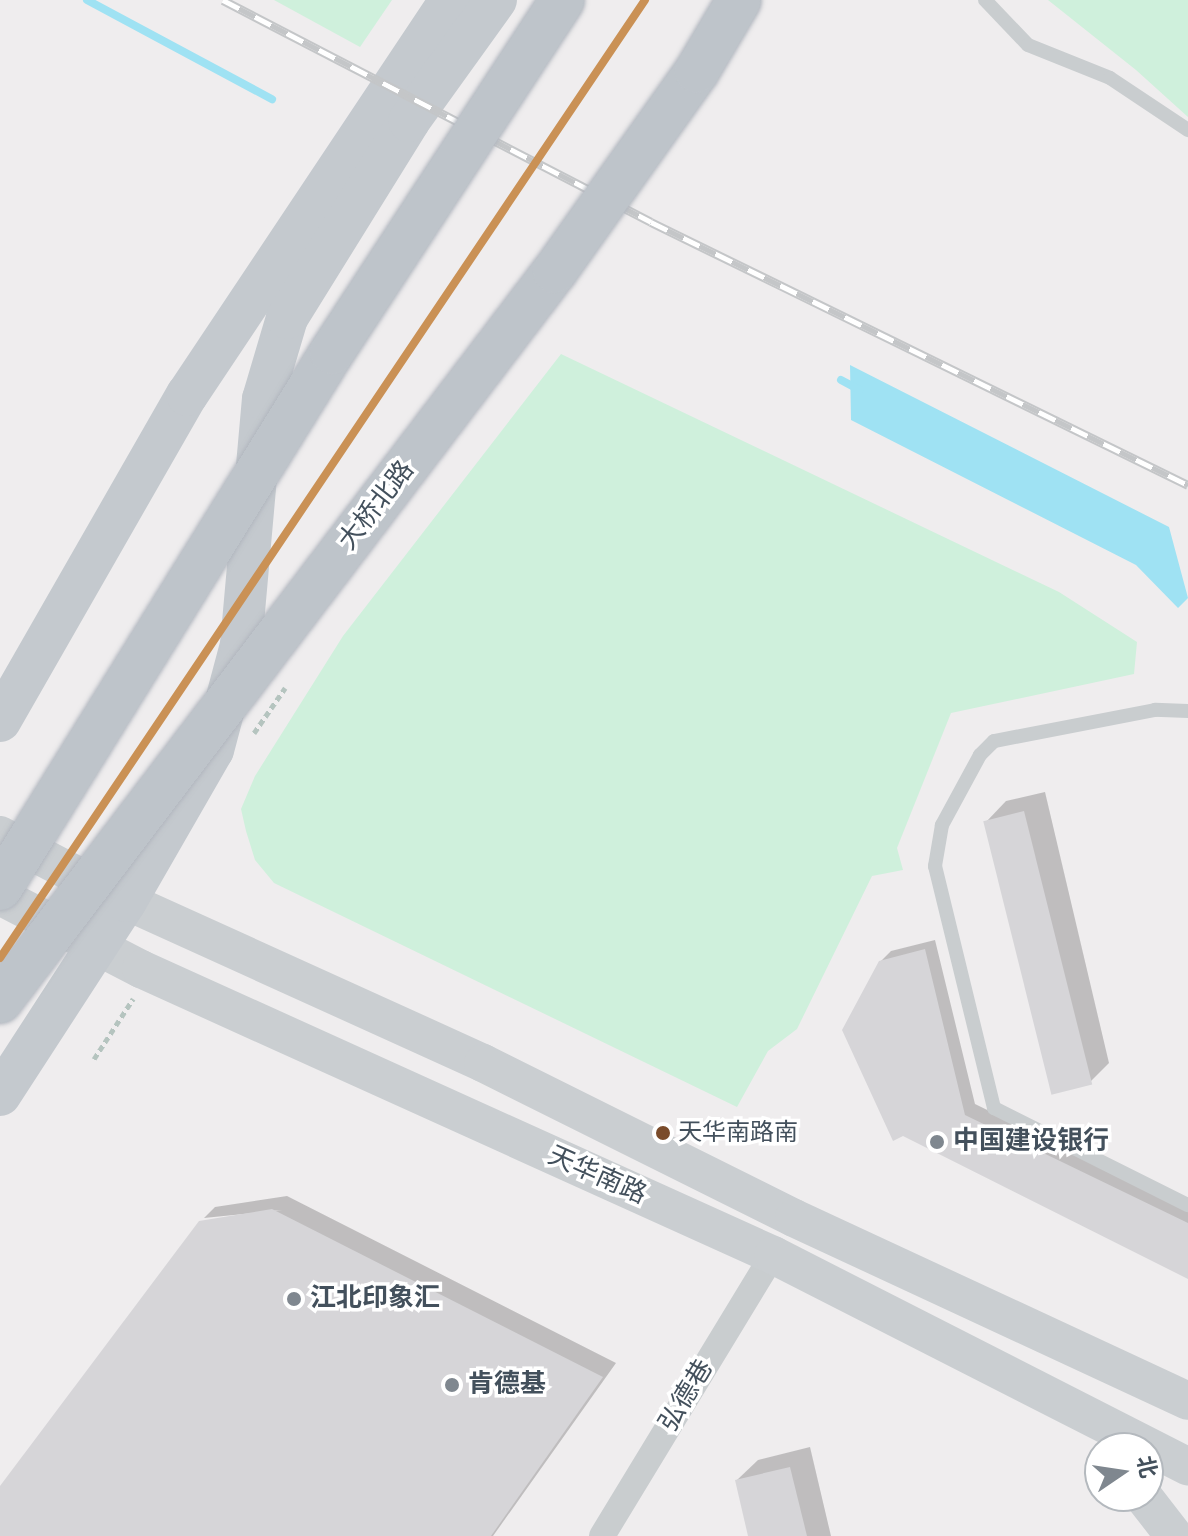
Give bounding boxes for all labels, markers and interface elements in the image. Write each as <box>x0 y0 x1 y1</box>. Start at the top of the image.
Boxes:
street label: 大桥北路 <box>333 455 421 557</box>
place label: 天华南路南 <box>678 1119 798 1147</box>
marker: 天华南路南 <box>655 1125 671 1141</box>
place label: 中国建设银行 <box>953 1126 1109 1158</box>
marker: 中国建设银行 <box>928 1133 946 1151</box>
street label: 天华南路 <box>543 1141 651 1211</box>
place label: 江北印象汇 <box>310 1283 440 1315</box>
marker: 江北印象汇 <box>285 1290 303 1308</box>
street label: 弘德巷 <box>654 1355 720 1437</box>
place label: 肯德基 <box>468 1369 546 1401</box>
marker: 肯德基 <box>443 1376 461 1394</box>
north arrow <box>1084 1432 1164 1512</box>
text: 北 <box>1130 1453 1162 1481</box>

